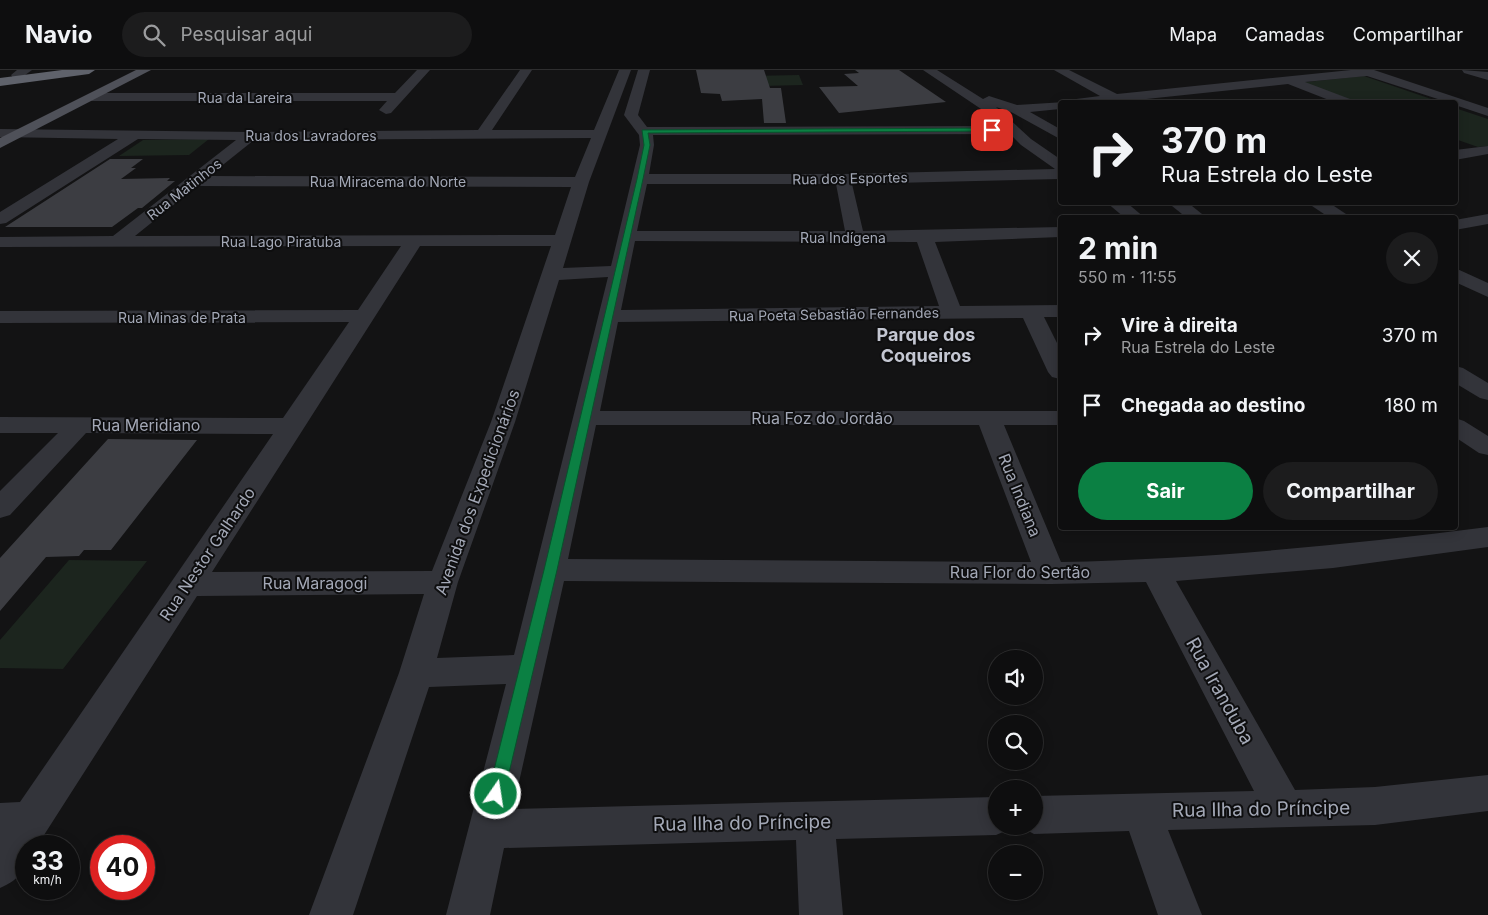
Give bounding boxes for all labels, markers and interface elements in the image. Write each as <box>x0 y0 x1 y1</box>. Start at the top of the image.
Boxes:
search box <box>122 12 472 57</box>
text: Navio <box>25 20 92 49</box>
icon: search <box>140 21 168 49</box>
text: Pesquisar aqui <box>180 23 312 46</box>
text: Mapa <box>1169 24 1217 45</box>
text: Camadas <box>1245 24 1325 45</box>
text: Compartilhar <box>1353 24 1463 45</box>
street label: Rua da Lareira <box>198 89 292 106</box>
pin <box>971 109 1013 151</box>
icon: arrive <box>978 116 1006 144</box>
text: 370 m <box>1161 119 1267 161</box>
icon: right <box>1078 120 1143 185</box>
street label: Rua dos Lavradores <box>245 127 377 144</box>
street label: Rua Matinhos <box>143 155 225 223</box>
text: Rua Estrela do Leste <box>1161 161 1373 187</box>
street label: Rua dos Esportes <box>792 168 908 188</box>
street label: Rua Miracema do Norte <box>310 173 466 190</box>
street label: Rua Indígena <box>800 229 886 246</box>
text: 2 min <box>1078 230 1158 266</box>
button: close <box>1386 232 1438 284</box>
street label: Rua Lago Piratuba <box>221 233 341 250</box>
text: 550 m · 11:55 <box>1078 267 1177 287</box>
street label: Rua Poeta Sebastião Fernandes <box>729 304 939 324</box>
street label: Rua Minas de Prata <box>118 309 246 326</box>
text: Vire à direita <box>1121 314 1238 337</box>
icon: right <box>1078 321 1106 349</box>
district label: Parque dos Coqueiros <box>877 324 975 366</box>
text: 370 m <box>1382 324 1438 347</box>
text: Rua Estrela do Leste <box>1121 337 1275 357</box>
street label: Avenida dos Expedicionários <box>430 386 524 598</box>
icon: arrive <box>1078 391 1106 419</box>
text: Chegada ao destino <box>1121 394 1305 417</box>
text: 180 m <box>1385 394 1438 417</box>
street label: Rua Foz do Jordão <box>751 408 893 428</box>
street label: Rua Meridiano <box>92 415 200 435</box>
street label: Rua Indiana <box>994 450 1046 540</box>
button: Sair <box>1078 462 1253 520</box>
button: Compartilhar <box>1263 462 1438 520</box>
street label: Rua Nestor Galhardo <box>155 483 259 625</box>
street label: Rua Flor do Sertão <box>950 562 1090 582</box>
street label: Rua Maragogi <box>263 573 367 593</box>
street label: Rua Iranduba <box>1181 633 1259 749</box>
map controls <box>988 650 1043 900</box>
button: sound <box>988 650 1043 705</box>
button: search <box>988 715 1043 770</box>
position arrow <box>469 767 521 819</box>
button: + <box>988 780 1043 835</box>
street label: Rua Ilha do Príncipe <box>1172 796 1350 822</box>
street label: Rua Ilha do Príncipe <box>653 810 831 836</box>
speed limit sign: 40 <box>90 835 155 900</box>
button: − <box>988 845 1043 900</box>
text: 33 <box>31 846 64 876</box>
text: km/h <box>33 872 62 887</box>

